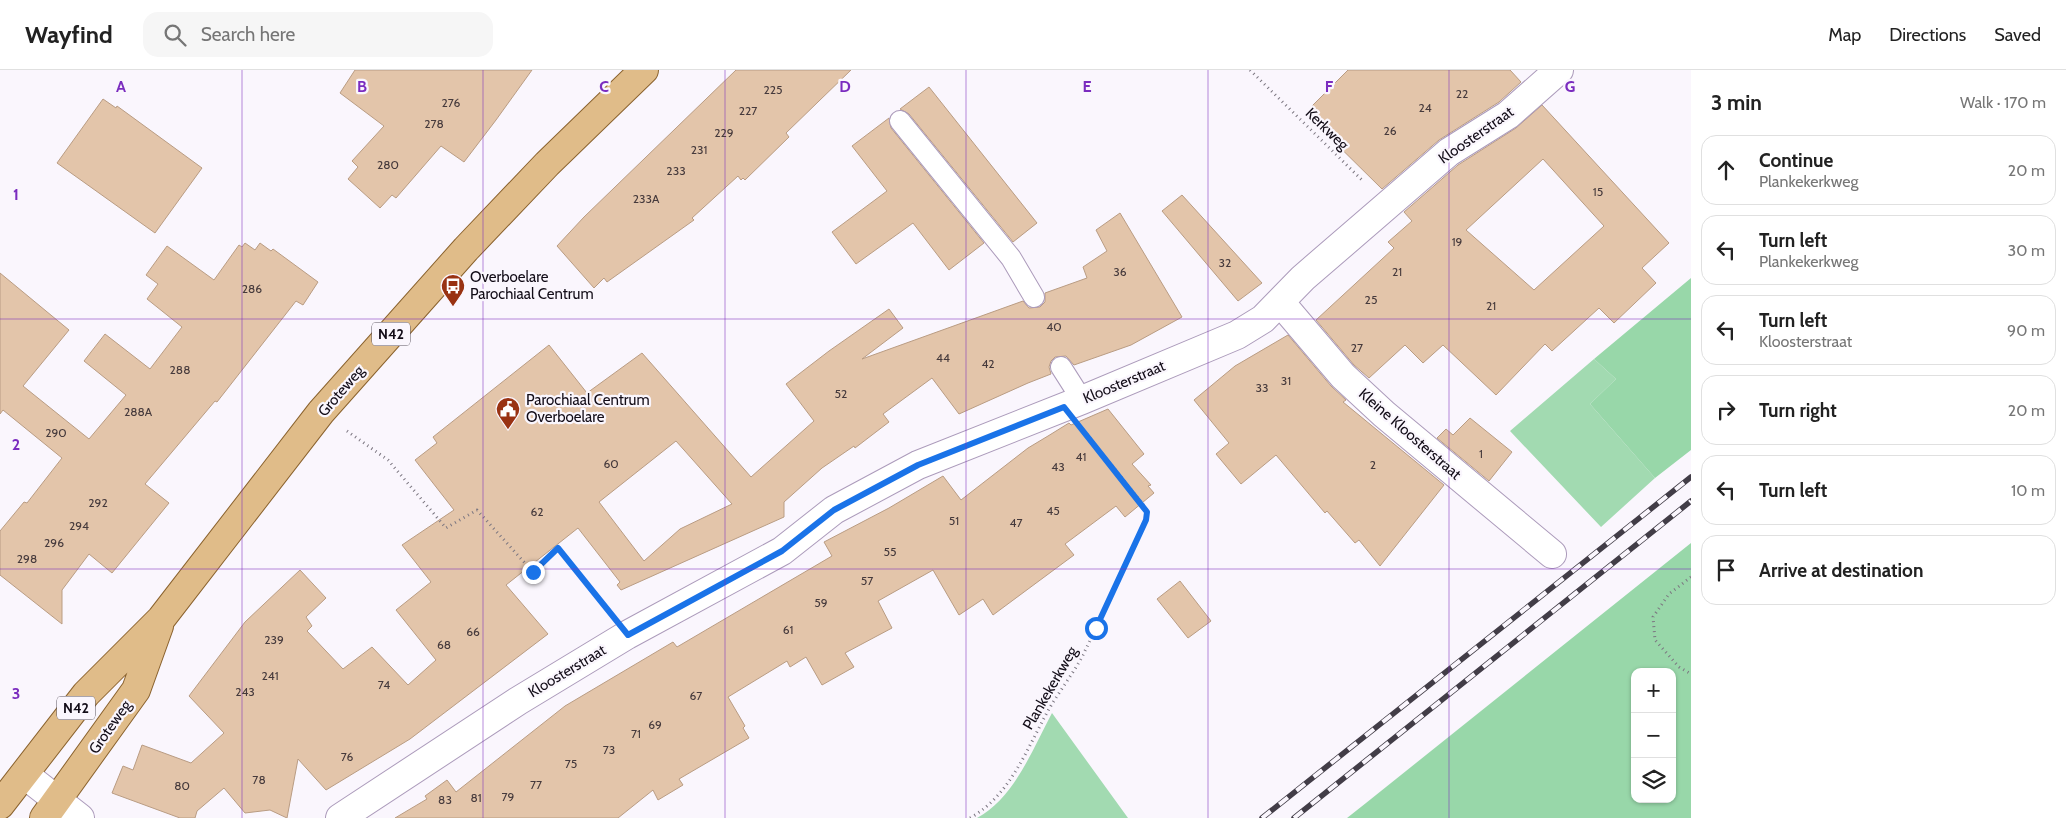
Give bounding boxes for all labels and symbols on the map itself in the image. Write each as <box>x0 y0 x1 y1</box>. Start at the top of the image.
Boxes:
text: A <box>116 77 126 96</box>
text: B <box>357 77 367 96</box>
text: C <box>599 77 609 96</box>
text: D <box>839 77 851 96</box>
text: E <box>1082 77 1092 96</box>
text: F <box>1325 77 1334 96</box>
text: G <box>1565 77 1575 96</box>
house number: 225 <box>763 82 783 97</box>
house number: 22 <box>1456 86 1468 101</box>
house number: 276 <box>442 95 461 110</box>
house number: 24 <box>1418 100 1432 115</box>
house number: 227 <box>739 103 757 118</box>
street label: Kloosterstraat <box>1435 103 1517 167</box>
street label: Kerkweg <box>1302 104 1353 154</box>
house number: 278 <box>424 116 444 131</box>
house number: 26 <box>1383 123 1397 138</box>
house number: 229 <box>714 125 734 140</box>
house number: 231 <box>691 142 707 157</box>
house number: 280 <box>377 157 399 172</box>
house number: 233 <box>666 163 686 178</box>
house number: 15 <box>1593 184 1603 199</box>
text: 1 <box>13 185 19 204</box>
house number: 233A <box>633 191 660 206</box>
house number: 19 <box>1452 234 1463 249</box>
house number: 32 <box>1219 255 1231 270</box>
house number: 36 <box>1113 264 1127 279</box>
house number: 21 <box>1392 264 1402 279</box>
place label: Overboelare Parochiaal Centrum <box>470 268 594 303</box>
bus stop icon: Overboelare Parochiaal Centrum <box>440 273 466 307</box>
house number: 286 <box>242 281 262 296</box>
house number: 25 <box>1365 292 1377 307</box>
house number: 21 <box>1486 298 1496 313</box>
house number: 40 <box>1046 319 1062 334</box>
road number: N42 <box>372 322 410 346</box>
house number: 27 <box>1351 340 1363 355</box>
house number: 44 <box>936 350 950 365</box>
house number: 42 <box>981 356 995 371</box>
street label: Kloosterstraat <box>1080 357 1168 407</box>
house number: 288 <box>170 362 190 377</box>
street label: Groteweg <box>314 362 368 420</box>
house number: 31 <box>1281 373 1291 388</box>
house number: 33 <box>1256 380 1268 395</box>
street label: Kleine Kloosterstraat <box>1355 385 1465 483</box>
house number: 52 <box>835 386 847 401</box>
place label: Parochiaal Centrum Overboelare <box>526 391 650 426</box>
public building icon: Parochiaal Centrum Overboelare <box>495 396 521 430</box>
house number: 288A <box>124 404 153 419</box>
house number: 290 <box>45 425 67 440</box>
text: 2 <box>12 435 20 454</box>
house number: 1 <box>1479 446 1483 461</box>
house number: 41 <box>1076 449 1086 464</box>
house number: 60 <box>603 456 619 471</box>
house number: 2 <box>1370 457 1376 472</box>
house number: 43 <box>1051 459 1065 474</box>
house number: 292 <box>88 495 108 510</box>
house number: 45 <box>1046 503 1060 518</box>
house number: 62 <box>530 504 544 519</box>
house number: 51 <box>949 513 959 528</box>
house number: 47 <box>1010 515 1022 530</box>
house number: 294 <box>69 518 89 533</box>
house number: 296 <box>44 535 64 550</box>
house number: 55 <box>884 544 896 559</box>
house number: 298 <box>17 551 37 566</box>
route end <box>522 561 545 584</box>
house number: 57 <box>861 573 873 588</box>
house number: 59 <box>814 595 828 610</box>
route start <box>1085 617 1108 640</box>
house number: 61 <box>783 622 793 637</box>
house number: 66 <box>466 624 480 639</box>
house number: 239 <box>264 632 284 647</box>
house number: 68 <box>437 637 451 652</box>
street label: Kloosterstraat <box>525 641 609 701</box>
street label: Plankekerkweg <box>1019 643 1081 733</box>
house number: 241 <box>261 668 279 683</box>
house number: 74 <box>378 677 390 692</box>
text: 3 <box>12 684 20 703</box>
house number: 243 <box>235 684 255 699</box>
house number: 67 <box>690 688 702 703</box>
road number: N42 <box>57 696 95 720</box>
street label: Groteweg <box>85 696 135 757</box>
house number: 69 <box>648 717 662 732</box>
house number: 71 <box>631 726 641 741</box>
house number: 73 <box>603 742 615 757</box>
house number: 76 <box>341 749 353 764</box>
house number: 75 <box>565 756 577 771</box>
house number: 78 <box>252 772 266 787</box>
house number: 77 <box>530 777 542 792</box>
house number: 80 <box>174 778 190 793</box>
house number: 79 <box>502 789 515 804</box>
house number: 81 <box>470 790 482 805</box>
house number: 83 <box>438 792 452 807</box>

